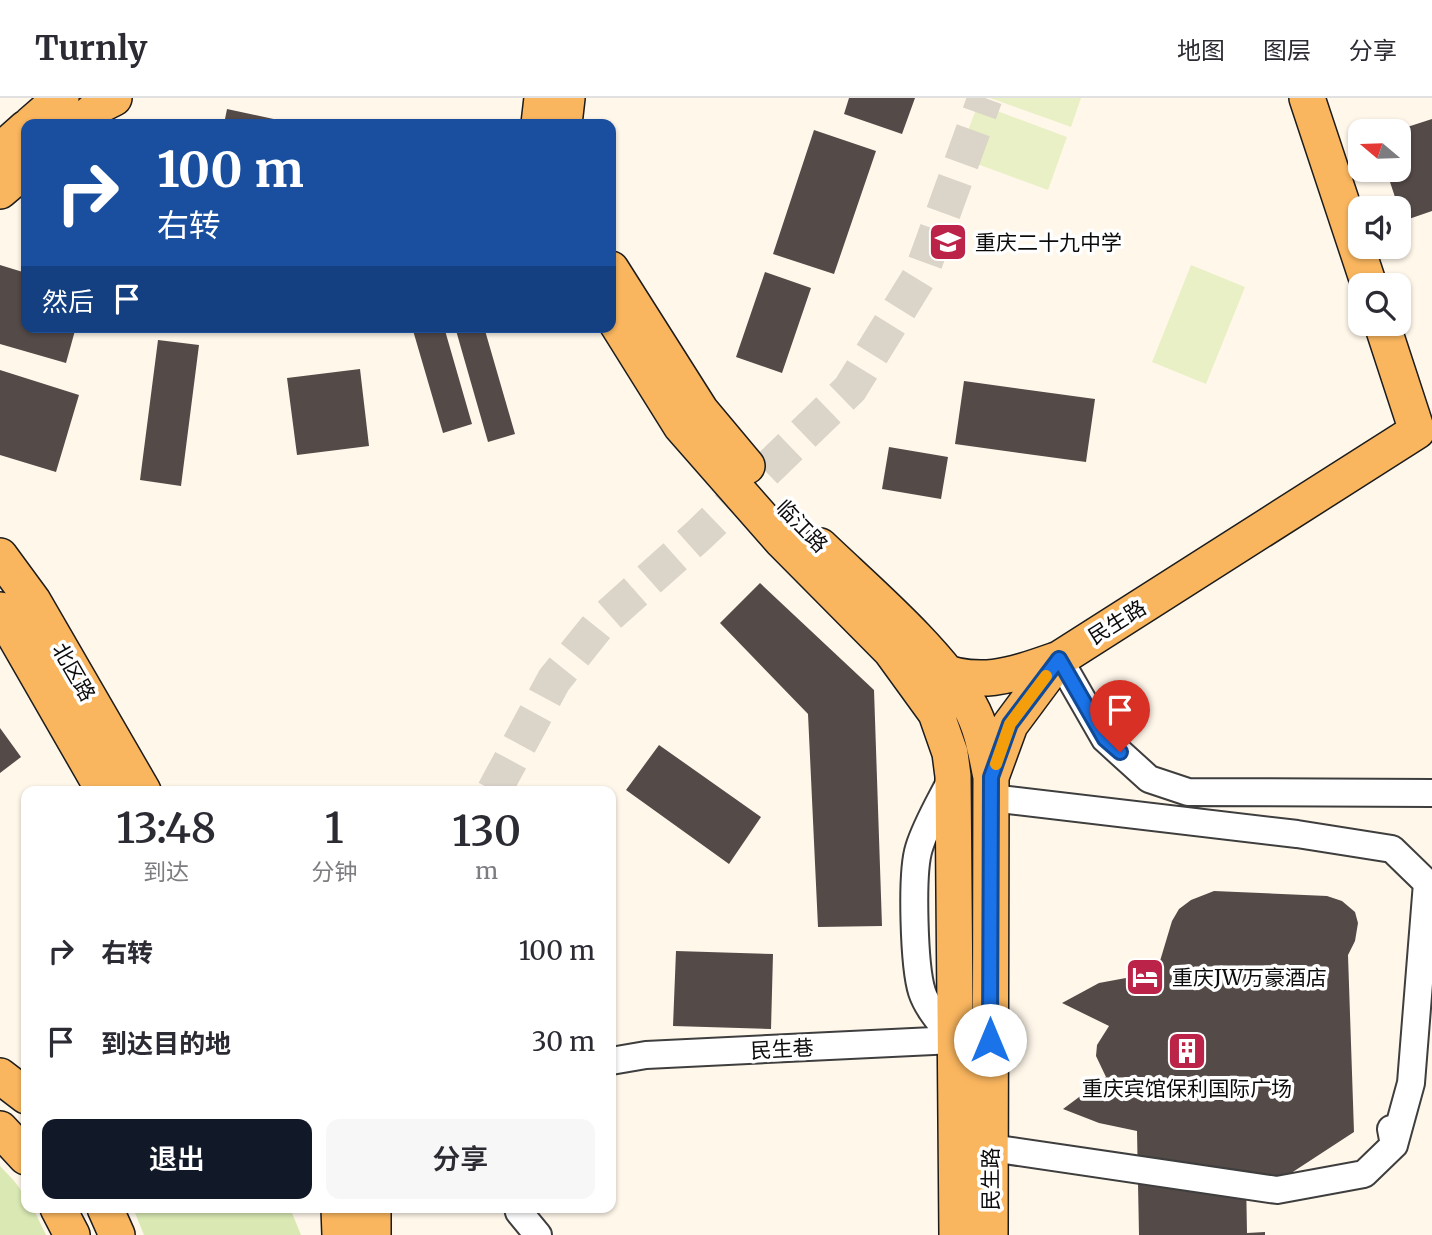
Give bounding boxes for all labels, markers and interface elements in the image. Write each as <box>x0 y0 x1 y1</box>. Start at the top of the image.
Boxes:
text: Turnly <box>35 28 147 69</box>
text: 地图 <box>1177 35 1225 66</box>
text: 图层 <box>1263 35 1311 66</box>
text: 分享 <box>1349 35 1397 66</box>
north arrow <box>1348 119 1410 182</box>
map controls <box>1348 119 1411 336</box>
text: 100 m <box>157 139 304 200</box>
icon: right <box>42 147 133 238</box>
button: sound <box>1348 196 1411 259</box>
text: 右转 <box>157 206 221 246</box>
school or university icon: 重庆二十九中学 <box>927 221 969 263</box>
place label: 重庆二十九中学 <box>975 229 1122 256</box>
button: search <box>1348 273 1411 336</box>
icon: arrive <box>108 280 146 318</box>
text: 然后 <box>42 285 94 318</box>
street label: 临江路 <box>770 494 834 558</box>
street label: 民生路 <box>1083 594 1151 650</box>
street label: 北区路 <box>47 638 101 706</box>
pin <box>1090 680 1150 752</box>
icon: arrive <box>1101 691 1139 729</box>
text: 13:48 <box>116 802 216 854</box>
text: 1 <box>325 802 344 854</box>
text: 130 <box>452 805 521 857</box>
text: m <box>475 856 498 885</box>
text: 到达 <box>143 857 189 886</box>
text: 分钟 <box>311 857 357 886</box>
icon: right <box>42 932 80 970</box>
text: 100 m <box>519 934 595 967</box>
text: 右转 <box>101 936 153 969</box>
hotel icon: 重庆JW万豪酒店 <box>1124 956 1166 998</box>
place label: 重庆JW万豪酒店 <box>1172 964 1327 991</box>
position arrow <box>953 1003 1027 1077</box>
icon: arrive <box>42 1023 80 1061</box>
text: 30 m <box>532 1025 595 1058</box>
text: 到达目的地 <box>101 1027 231 1060</box>
building icon: 重庆宾馆保利国际广场 <box>1166 1030 1208 1072</box>
street label: 民生巷 <box>750 1034 814 1064</box>
place label: 重庆宾馆保利国际广场 <box>1082 1075 1292 1102</box>
button: 退出 <box>42 1119 312 1199</box>
button: 分享 <box>326 1119 595 1199</box>
street label: 民生路 <box>977 1148 1004 1211</box>

